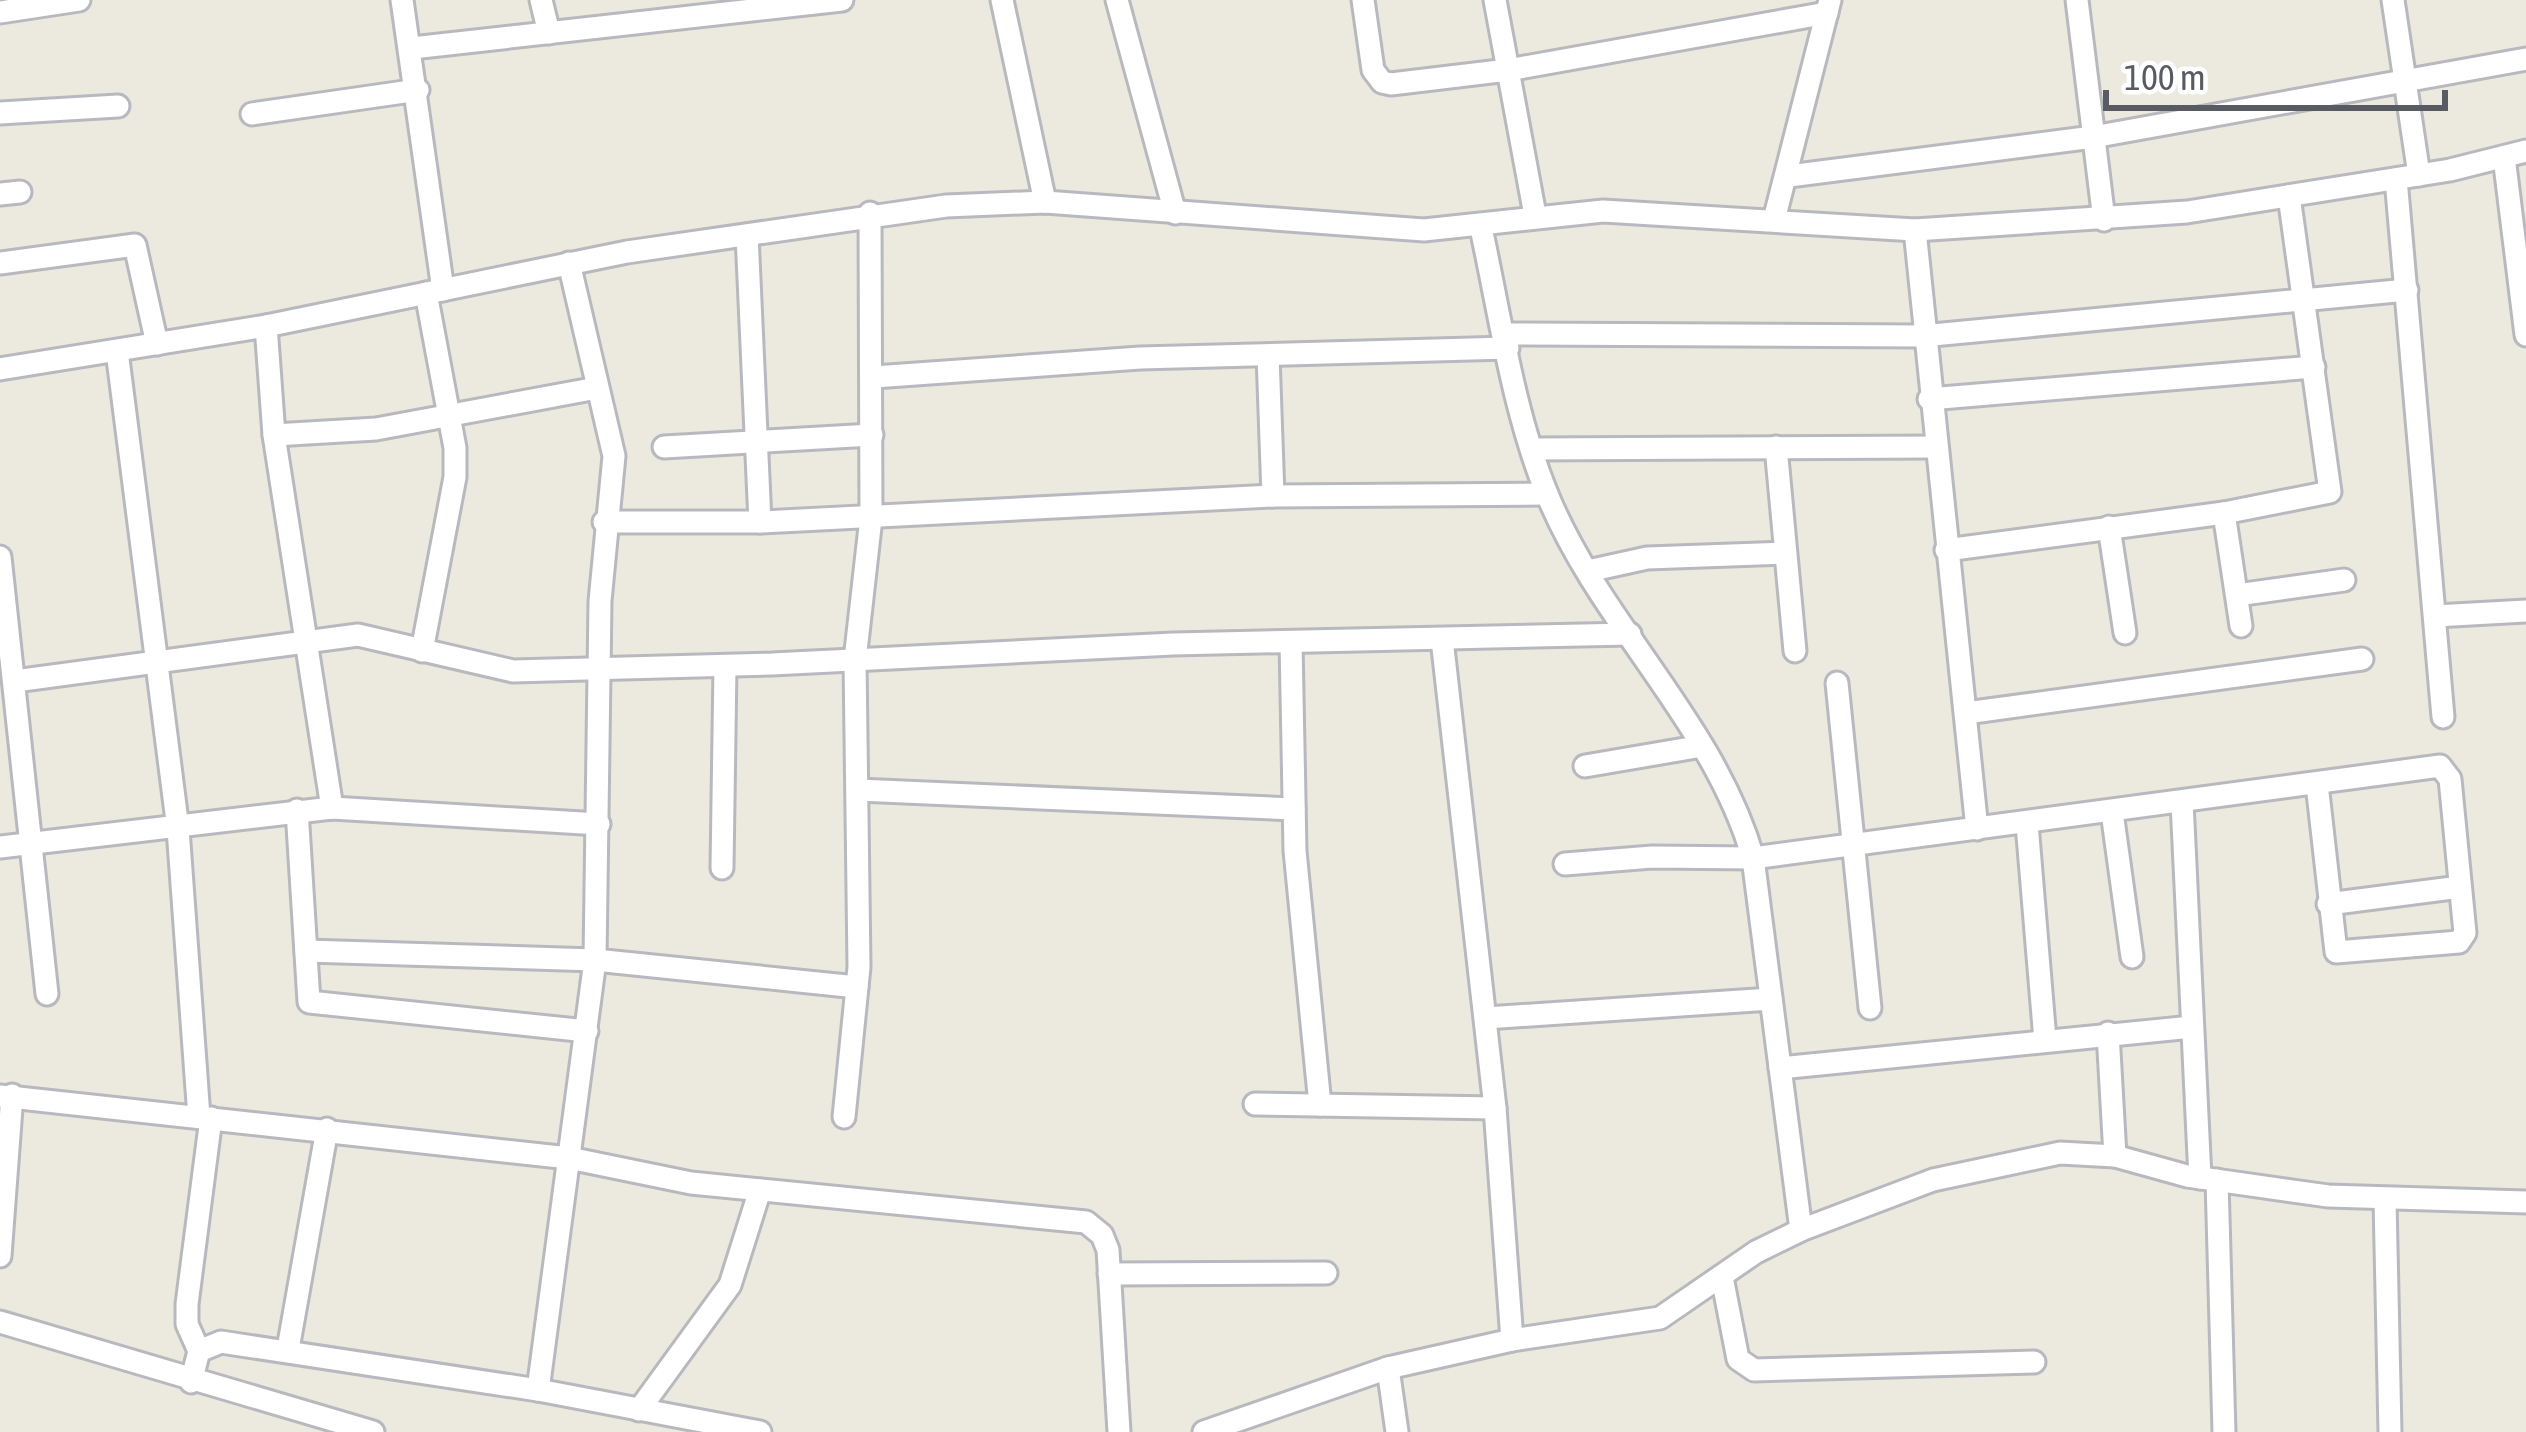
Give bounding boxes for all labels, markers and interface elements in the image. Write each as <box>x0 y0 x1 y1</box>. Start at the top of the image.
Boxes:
scale bar <box>2106 36 2445 110</box>
text: 100 m <box>2124 56 2206 98</box>

